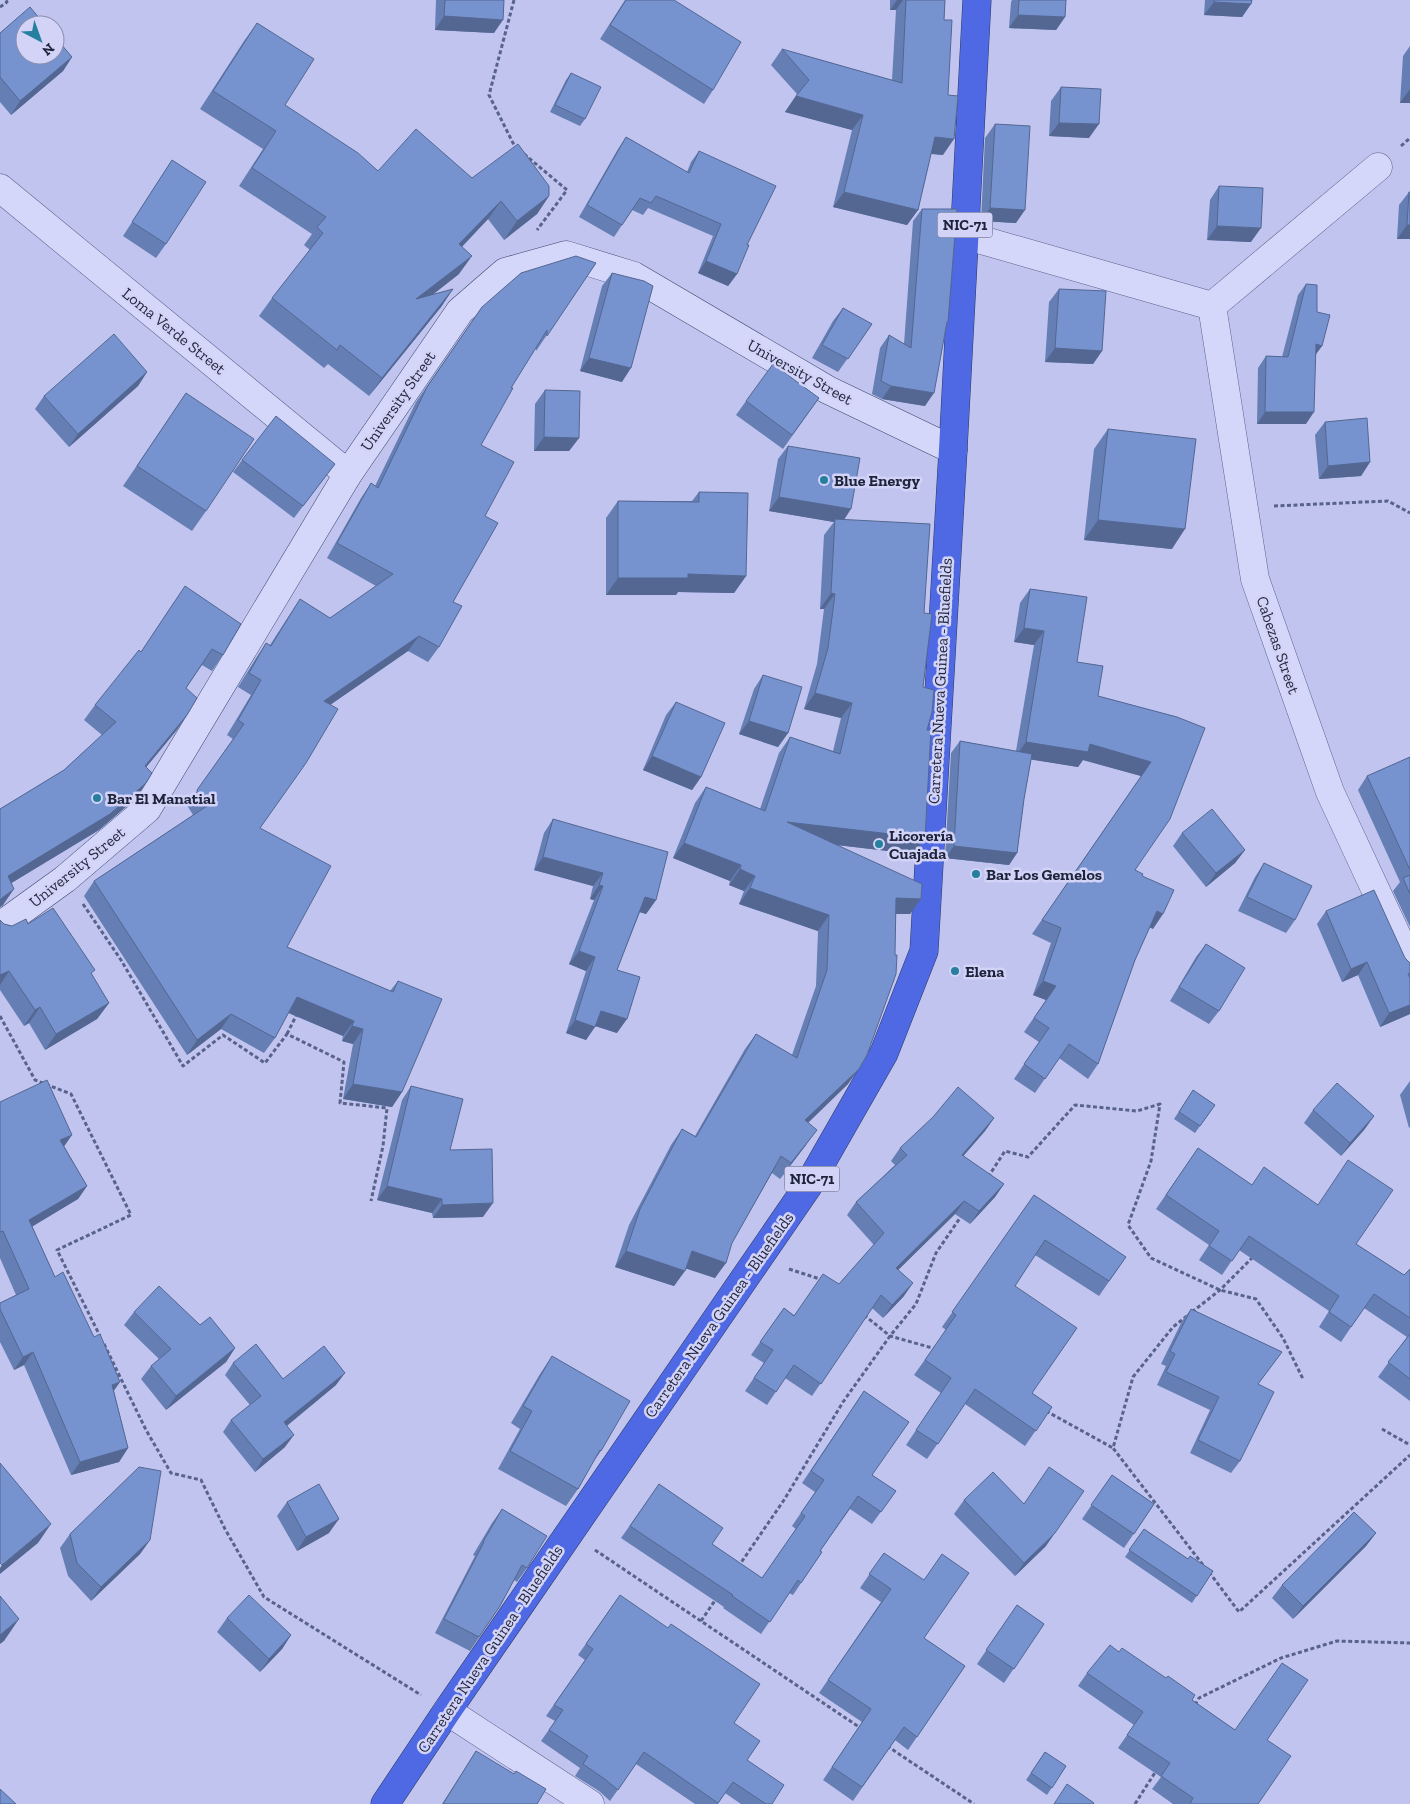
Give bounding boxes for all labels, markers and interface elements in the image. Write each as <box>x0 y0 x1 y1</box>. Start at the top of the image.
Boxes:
north arrow <box>15 15 65 65</box>
text: N <box>38 40 58 60</box>
road number: NIC-71 <box>938 212 992 238</box>
street label: Loma Verde Street <box>119 284 229 378</box>
street label: University Street <box>744 335 856 409</box>
street label: University Street <box>356 347 440 455</box>
place label: Blue Energy <box>834 471 920 490</box>
marker: Blue Energy <box>818 474 830 486</box>
street label: Carretera Nueva Guinea - Bluefields <box>924 557 956 805</box>
street label: Cabezas Street <box>1252 594 1304 696</box>
place label: Bar El Manatial <box>107 789 216 808</box>
marker: Bar El Manatial <box>91 792 103 804</box>
street label: University Street <box>25 823 129 911</box>
place label: Licorería Cuajada <box>889 826 953 863</box>
marker: Licorería Cuajada <box>873 838 885 850</box>
place label: Bar Los Gemelos <box>986 865 1102 884</box>
marker: Bar Los Gemelos <box>970 868 982 880</box>
place label: Elena <box>965 962 1004 981</box>
marker: Elena <box>949 965 961 977</box>
road number: NIC-71 <box>784 1166 840 1192</box>
street label: Carretera Nueva Guinea - Bluefields <box>641 1209 797 1421</box>
street label: Carretera Nueva Guinea - Bluefields <box>413 1542 567 1756</box>

